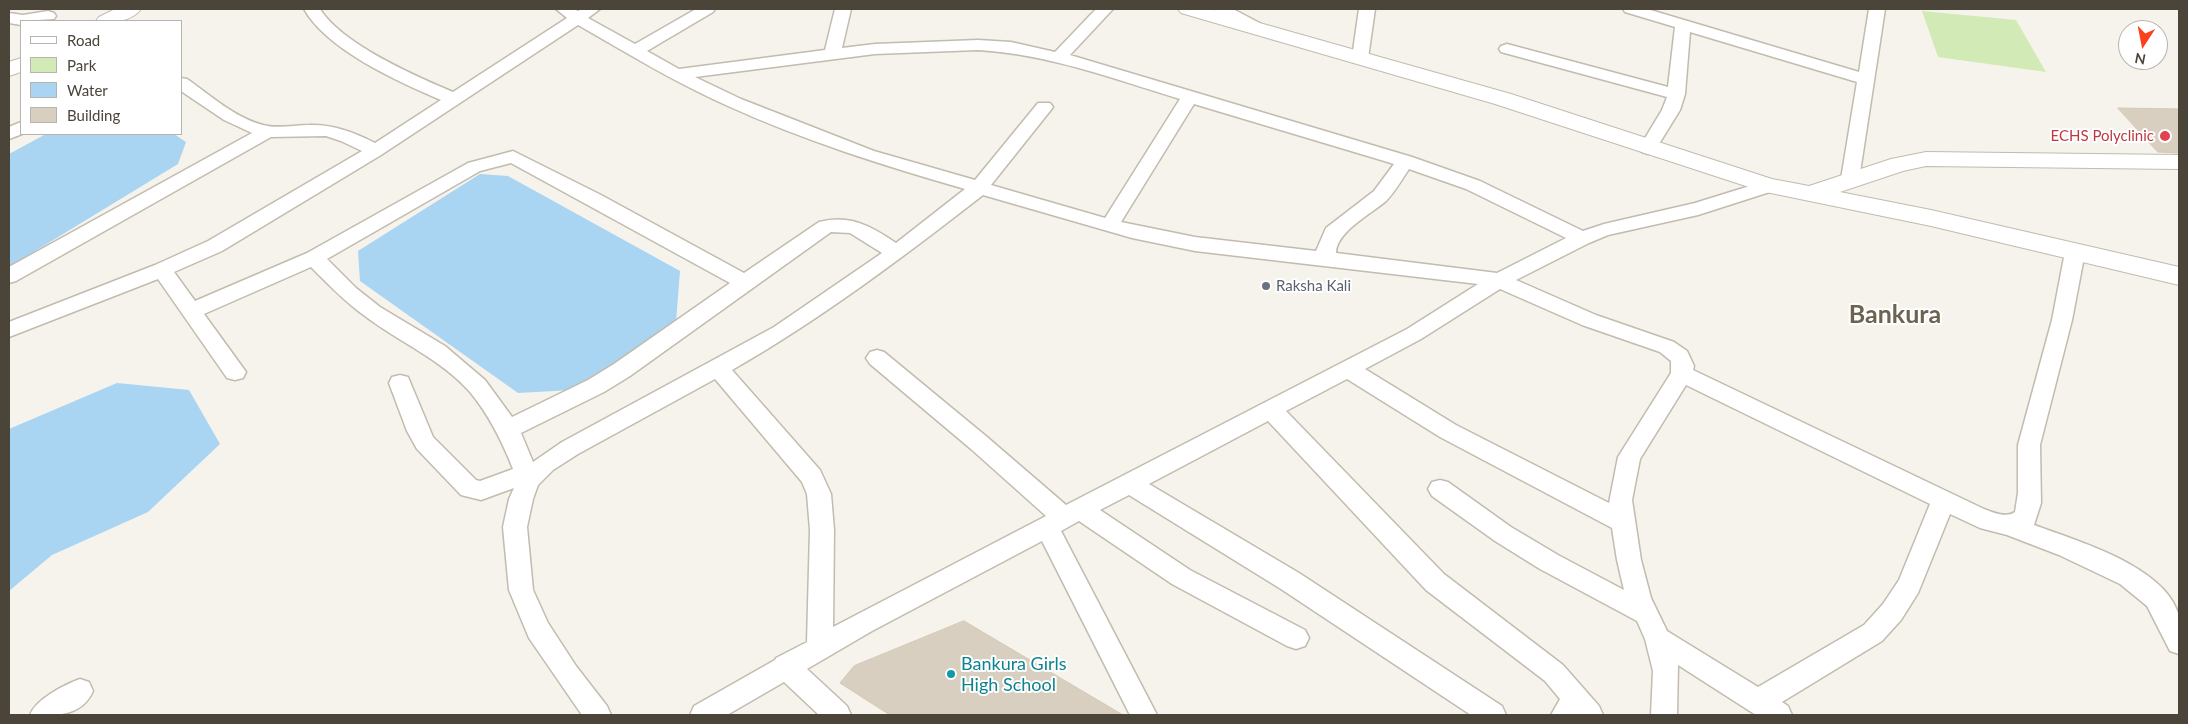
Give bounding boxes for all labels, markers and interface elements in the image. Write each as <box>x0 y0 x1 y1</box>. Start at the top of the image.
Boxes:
legend <box>20 20 182 135</box>
north arrow <box>2118 20 2168 70</box>
text: Road <box>67 31 100 49</box>
text: N <box>2133 50 2147 69</box>
text: Park <box>67 56 96 74</box>
text: Water <box>67 81 108 99</box>
text: Building <box>67 106 120 124</box>
place label: ECHS Polyclinic <box>2051 127 2154 145</box>
marker: ECHS Polyclinic <box>2158 129 2172 143</box>
place label: Raksha Kali <box>1276 277 1351 295</box>
marker: Raksha Kali <box>1260 280 1272 292</box>
district label: Bankura <box>1849 300 1941 330</box>
place label: Bankura Girls High School <box>961 653 1067 696</box>
marker: Bankura Girls High School <box>945 668 957 680</box>

